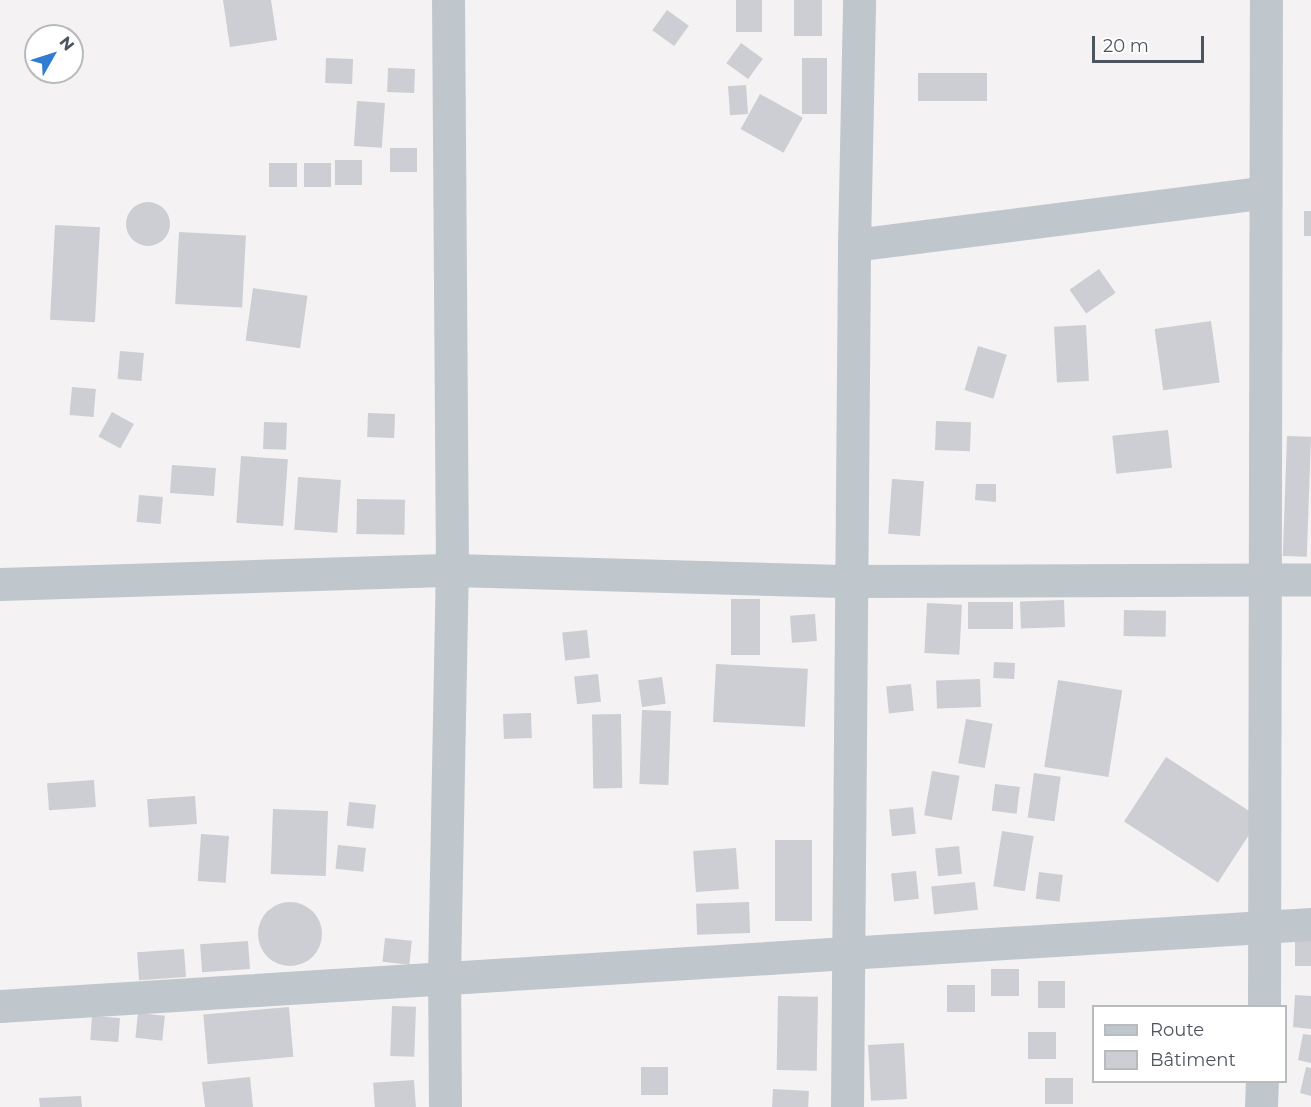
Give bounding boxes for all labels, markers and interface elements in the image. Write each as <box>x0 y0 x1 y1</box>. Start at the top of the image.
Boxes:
north arrow <box>24 24 84 84</box>
scale bar <box>1095 24 1208 62</box>
text: N <box>55 33 78 55</box>
text: 20 m <box>1103 35 1149 57</box>
legend <box>1092 1005 1287 1083</box>
text: Route <box>1150 1019 1204 1041</box>
text: Bâtiment <box>1150 1049 1236 1071</box>

